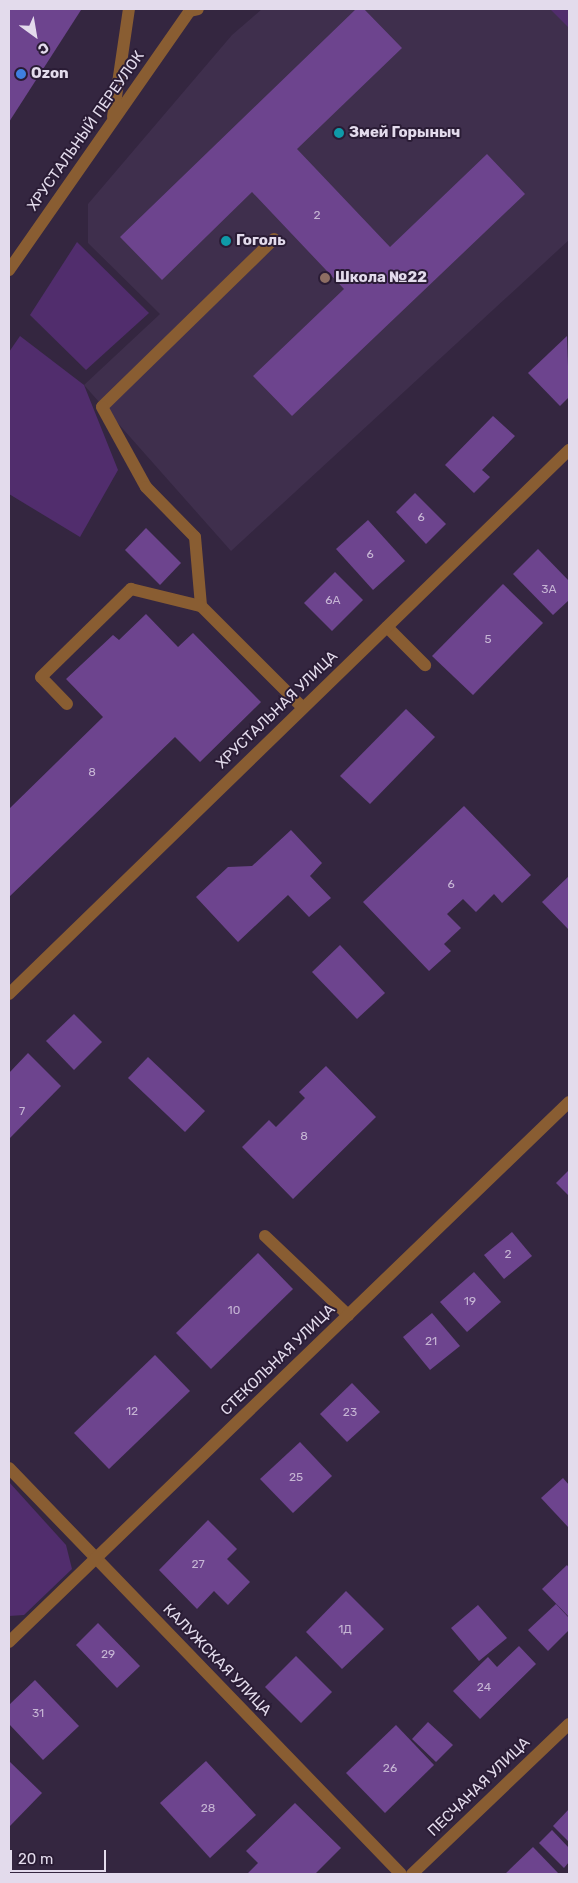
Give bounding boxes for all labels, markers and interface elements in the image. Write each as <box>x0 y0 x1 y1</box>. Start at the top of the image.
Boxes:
north arrow <box>10 10 60 60</box>
street label: ХРУСТАЛЬНЫЙ ПЕРЕУЛОК <box>24 48 148 214</box>
place label: Ozon <box>31 65 69 83</box>
marker: Ozon <box>15 68 27 80</box>
place label: Змей Горыныч <box>349 124 460 142</box>
marker: Змей Горыныч <box>333 127 345 139</box>
house number: 2 <box>313 209 321 223</box>
place label: Гоголь <box>236 232 286 250</box>
marker: Гоголь <box>220 235 232 247</box>
place label: Школа №22 <box>335 269 427 287</box>
marker: Школа №22 <box>319 272 331 284</box>
house number: 6 <box>417 511 425 525</box>
house number: 6 <box>366 548 374 562</box>
house number: 3А <box>541 583 557 597</box>
house number: 6А <box>325 594 341 608</box>
house number: 5 <box>484 633 492 647</box>
street label: ХРУСТАЛЬНАЯ УЛИЦА <box>213 647 341 773</box>
house number: 8 <box>88 766 96 780</box>
house number: 6 <box>447 878 455 892</box>
house number: 7 <box>19 1105 25 1119</box>
house number: 8 <box>300 1130 308 1144</box>
house number: 2 <box>504 1248 512 1262</box>
house number: 19 <box>464 1295 476 1309</box>
street label: СТЕКОЛЬНАЯ УЛИЦА <box>217 1301 339 1419</box>
house number: 10 <box>228 1304 240 1318</box>
house number: 21 <box>425 1335 437 1349</box>
house number: 12 <box>126 1405 138 1419</box>
house number: 23 <box>343 1406 357 1420</box>
house number: 25 <box>289 1471 303 1485</box>
house number: 27 <box>191 1558 205 1572</box>
street label: КАЛУЖСКАЯ УЛИЦА <box>159 1600 275 1720</box>
house number: 1Д <box>338 1623 352 1637</box>
house number: 29 <box>101 1648 115 1662</box>
house number: 24 <box>477 1681 491 1695</box>
house number: 31 <box>32 1707 44 1721</box>
street label: ПЕСЧАНАЯ УЛИЦА <box>424 1734 534 1840</box>
house number: 26 <box>383 1762 397 1776</box>
house number: 28 <box>201 1802 215 1816</box>
scale bar <box>12 1840 109 1872</box>
text: 20 m <box>18 1850 53 1868</box>

